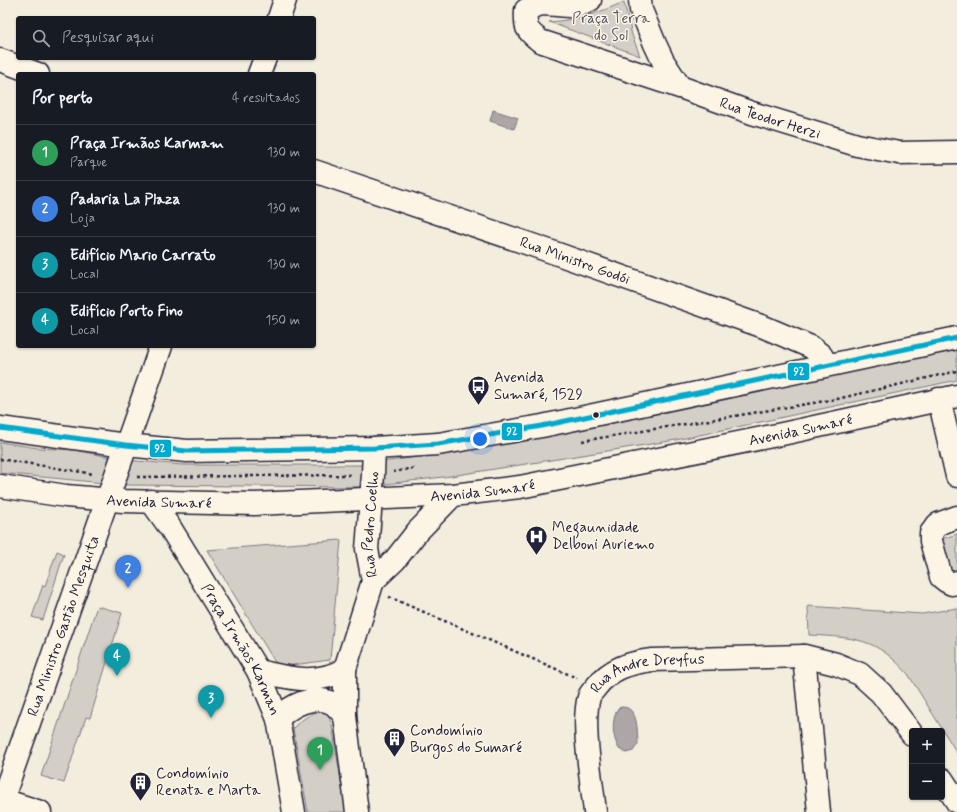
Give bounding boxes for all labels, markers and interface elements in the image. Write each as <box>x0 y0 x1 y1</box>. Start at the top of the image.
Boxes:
park label: Praça Terra do Sol <box>572 9 651 46</box>
search box <box>16 16 316 60</box>
icon: search <box>30 27 52 49</box>
text: Pesquisar aqui <box>62 28 154 48</box>
text: Por perto <box>32 87 93 109</box>
text: 4 resultados <box>232 90 300 107</box>
street label: Rua Teodor Herzi <box>717 93 823 144</box>
text: Praça Irmãos Karmam <box>70 134 224 154</box>
text: 1 <box>42 144 48 161</box>
text: 130 m <box>267 144 300 161</box>
text: Parque <box>70 154 107 171</box>
text: Padaria La Plaza <box>70 190 180 210</box>
text: 2 <box>42 200 48 217</box>
text: 130 m <box>267 200 300 217</box>
text: Loja <box>70 210 95 227</box>
street label: Rua Ministro Godói <box>517 233 633 290</box>
text: Edifício Mario Carrato <box>70 246 216 266</box>
text: 3 <box>42 256 48 273</box>
text: 130 m <box>267 256 300 273</box>
text: Local <box>70 266 99 283</box>
text: Edifício Porto Fino <box>70 302 183 322</box>
text: 4 <box>41 312 49 329</box>
text: 150 m <box>266 312 300 329</box>
text: Local <box>70 322 99 339</box>
line badge: 92 <box>787 362 810 381</box>
text: 92 <box>793 365 805 379</box>
place label: Avenida Sumaré, 1529 <box>494 368 583 405</box>
bus stop icon: Avenida Sumaré, 1529 <box>465 373 491 406</box>
unlabelled marker <box>591 410 601 420</box>
street label: Avenida Sumaré <box>747 410 855 451</box>
line badge: 92 <box>501 422 523 441</box>
text: 92 <box>506 425 518 439</box>
your location <box>470 429 490 449</box>
line badge: 92 <box>149 439 172 458</box>
text: 92 <box>154 442 166 456</box>
street label: Rua Pedro Coelho <box>358 471 384 579</box>
street label: Avenida Sumaré <box>430 475 537 507</box>
street label: Avenida Sumaré <box>106 491 212 514</box>
place label: Megaunidade Delboni Auriemo <box>552 518 654 555</box>
hospital icon: Megaunidade Delboni Auriemo <box>523 523 549 556</box>
street label: Rua Ministro Gastão Mesquita <box>23 533 105 719</box>
pin: 2 <box>115 555 141 588</box>
street label: Praça Irmãos Karman <box>196 580 284 719</box>
pin: 4 <box>104 643 130 676</box>
street label: Rua Andre Dreyfus <box>586 650 705 697</box>
pin: 3 <box>198 685 224 718</box>
place label: Condomínio Burgos do Sumaré <box>410 721 522 759</box>
building icon: Condomínio Burgos do Sumaré <box>381 726 407 759</box>
map controls <box>909 728 945 800</box>
button: + <box>909 728 945 764</box>
pin: 1 <box>307 737 333 770</box>
place label: Condomínio Renata e Marta <box>156 764 262 801</box>
button: − <box>909 764 945 800</box>
building icon: Condomínio Renata e Marta <box>128 769 154 802</box>

